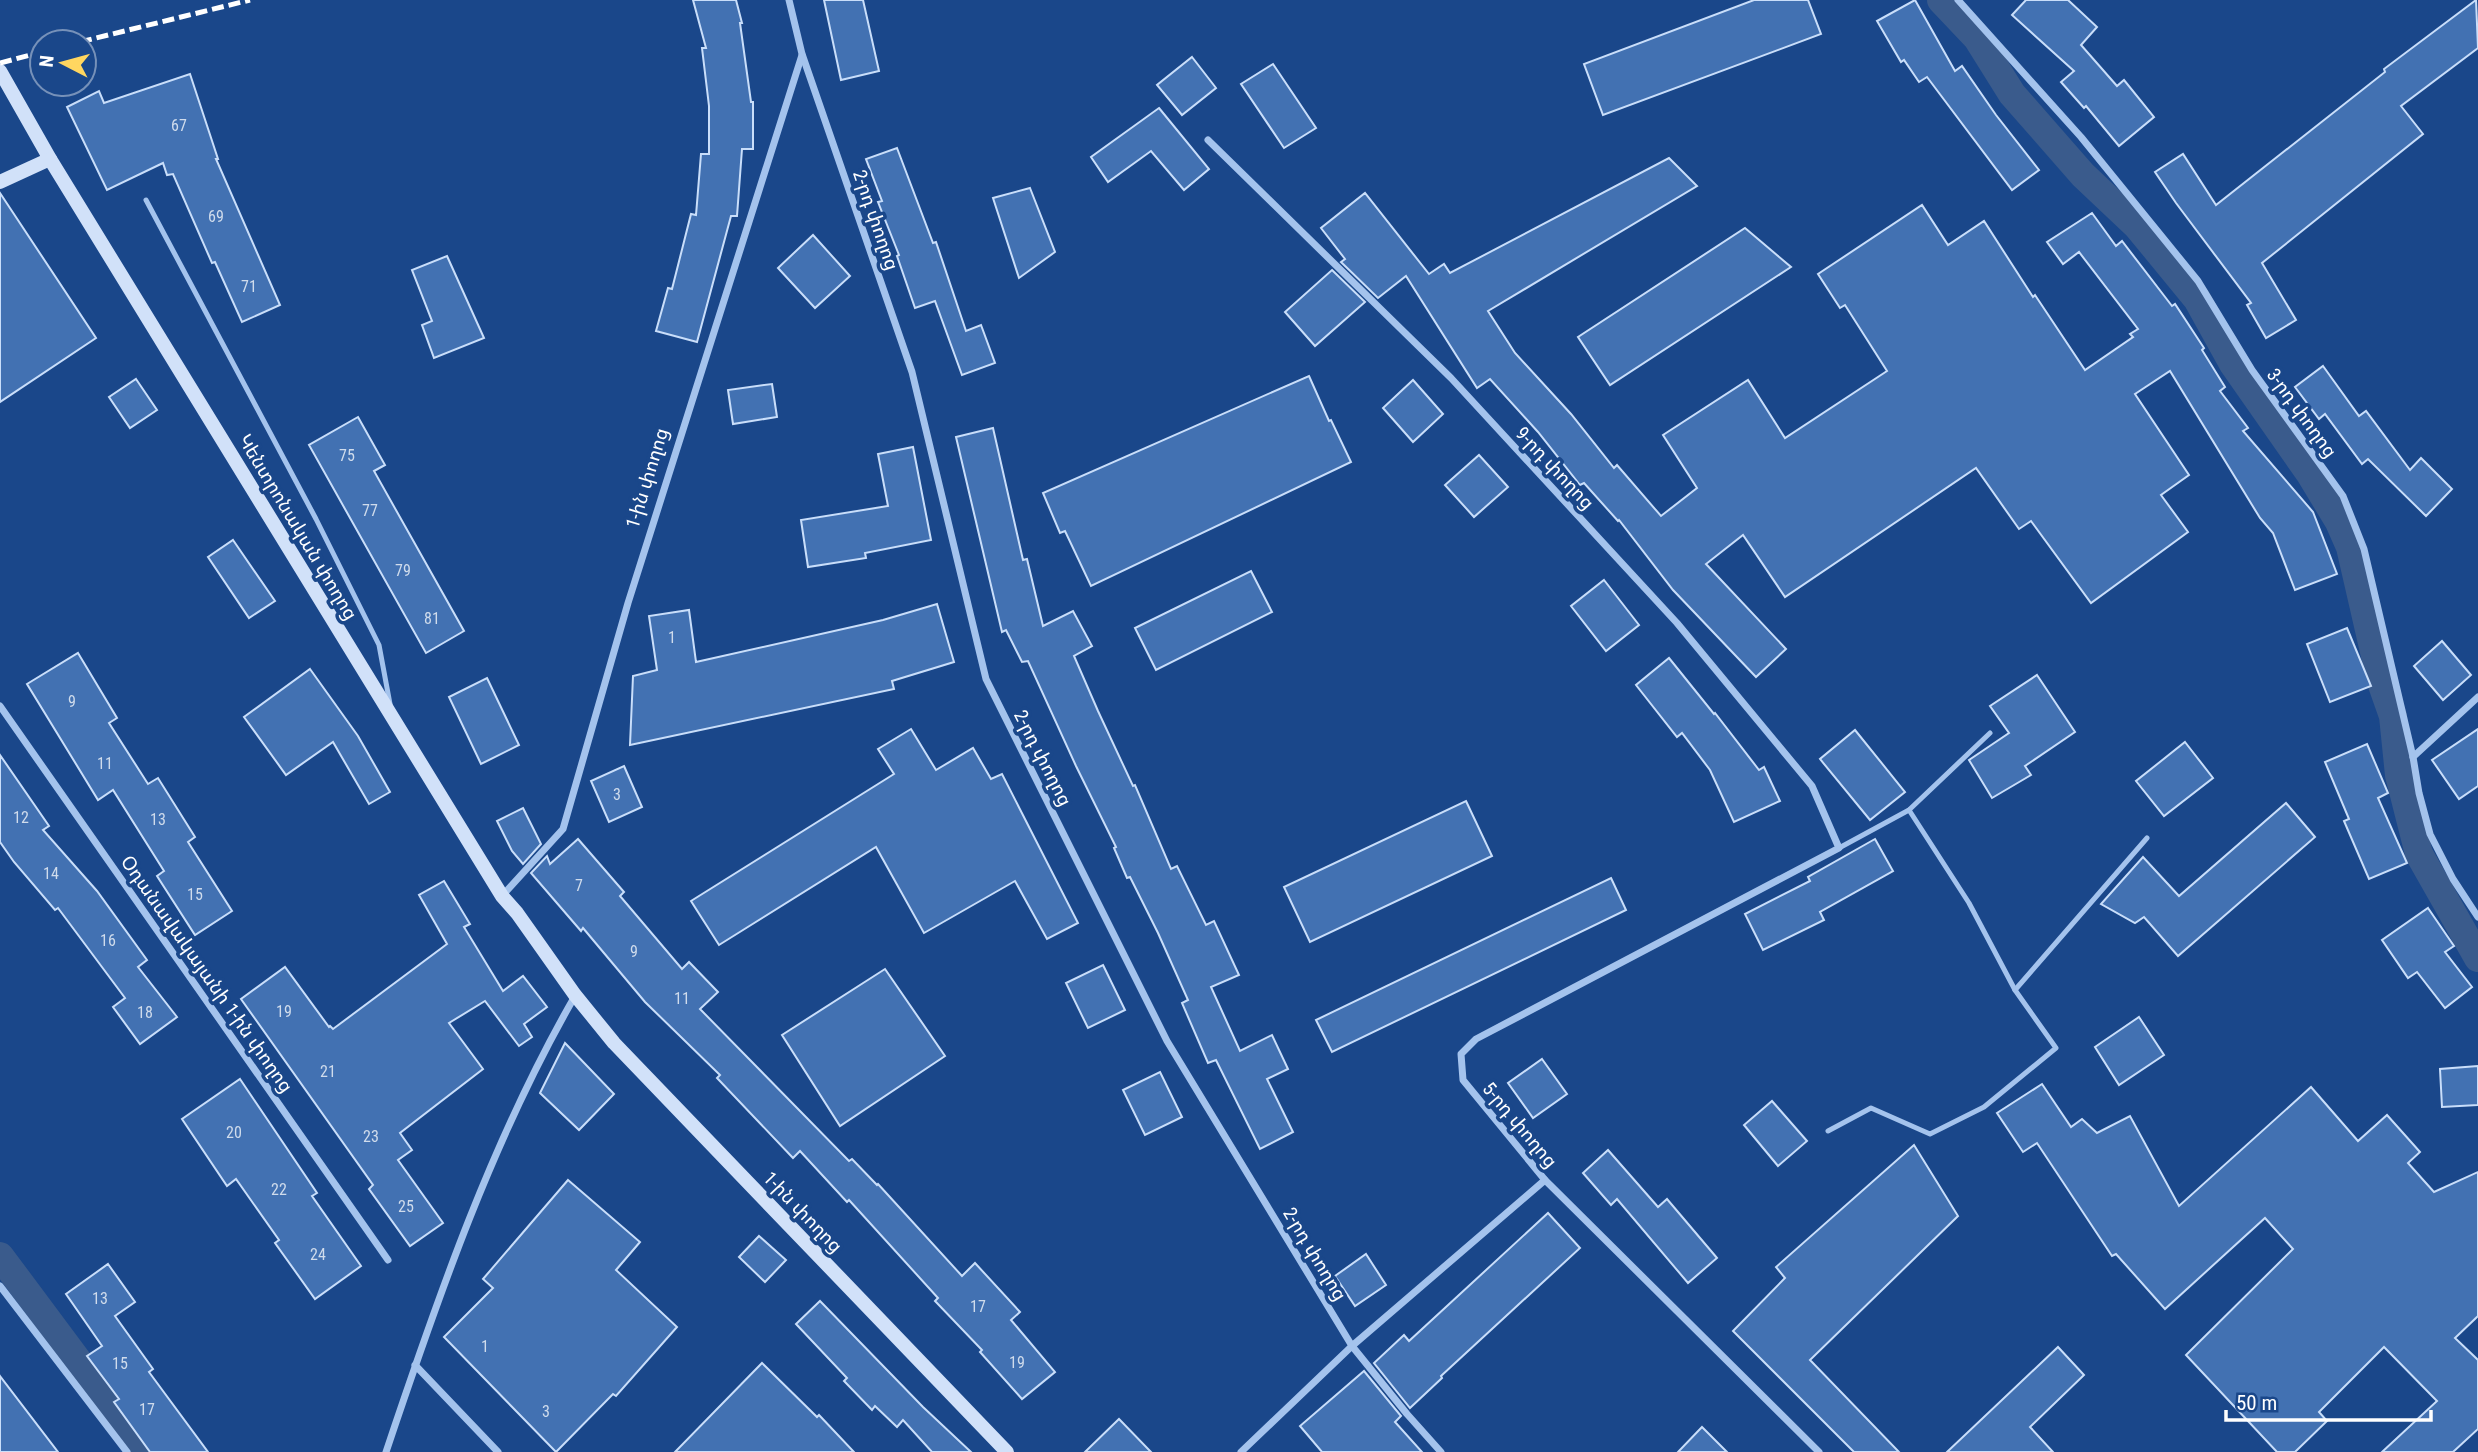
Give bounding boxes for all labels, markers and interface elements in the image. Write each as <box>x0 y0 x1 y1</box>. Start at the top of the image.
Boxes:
north arrow <box>28 28 98 98</box>
text: N <box>35 54 59 68</box>
house number: 67 <box>171 116 187 135</box>
street label: 2-րդ փողոց <box>848 167 904 273</box>
house number: 69 <box>208 207 224 226</box>
house number: 71 <box>241 277 257 296</box>
street label: 3-րդ փողոց <box>2262 364 2342 462</box>
street label: 9-րդ փողոց <box>1511 422 1599 514</box>
street label: 1-ին փողոց <box>621 425 673 531</box>
street label: Կենտրոնական փողոց <box>233 430 363 624</box>
house number: 75 <box>339 446 355 465</box>
house number: 77 <box>362 501 378 520</box>
house number: 79 <box>395 561 411 580</box>
house number: 81 <box>424 609 440 628</box>
house number: 1 <box>668 628 676 647</box>
house number: 9 <box>68 692 76 711</box>
street label: 2-րդ փողոց <box>1009 706 1077 810</box>
house number: 11 <box>97 754 113 773</box>
house number: 3 <box>613 785 621 804</box>
house number: 12 <box>13 808 29 827</box>
house number: 13 <box>150 810 166 829</box>
street label: Օդանավակայանի 1-ին փողոց <box>116 851 298 1097</box>
house number: 14 <box>43 864 59 883</box>
house number: 7 <box>575 876 583 895</box>
house number: 15 <box>187 885 203 904</box>
house number: 16 <box>100 931 116 950</box>
house number: 9 <box>630 942 638 961</box>
house number: 11 <box>674 989 690 1008</box>
house number: 19 <box>276 1002 292 1021</box>
house number: 18 <box>137 1003 153 1022</box>
house number: 21 <box>320 1062 336 1081</box>
street label: 5-րդ փողոց <box>1478 1078 1562 1172</box>
house number: 20 <box>226 1123 242 1142</box>
house number: 23 <box>363 1127 379 1146</box>
street label: 1-ին փողոց <box>759 1167 847 1257</box>
house number: 22 <box>271 1180 287 1199</box>
house number: 25 <box>398 1197 414 1216</box>
street label: 2-րդ փողոց <box>1278 1203 1352 1305</box>
house number: 24 <box>310 1245 326 1264</box>
house number: 13 <box>92 1289 108 1308</box>
house number: 17 <box>970 1297 986 1316</box>
house number: 1 <box>481 1337 489 1356</box>
house number: 19 <box>1009 1353 1025 1372</box>
house number: 15 <box>112 1354 128 1373</box>
scale bar <box>2226 1378 2431 1422</box>
text: 50 m <box>2236 1391 2277 1415</box>
house number: 17 <box>139 1400 155 1419</box>
house number: 3 <box>542 1402 550 1421</box>

